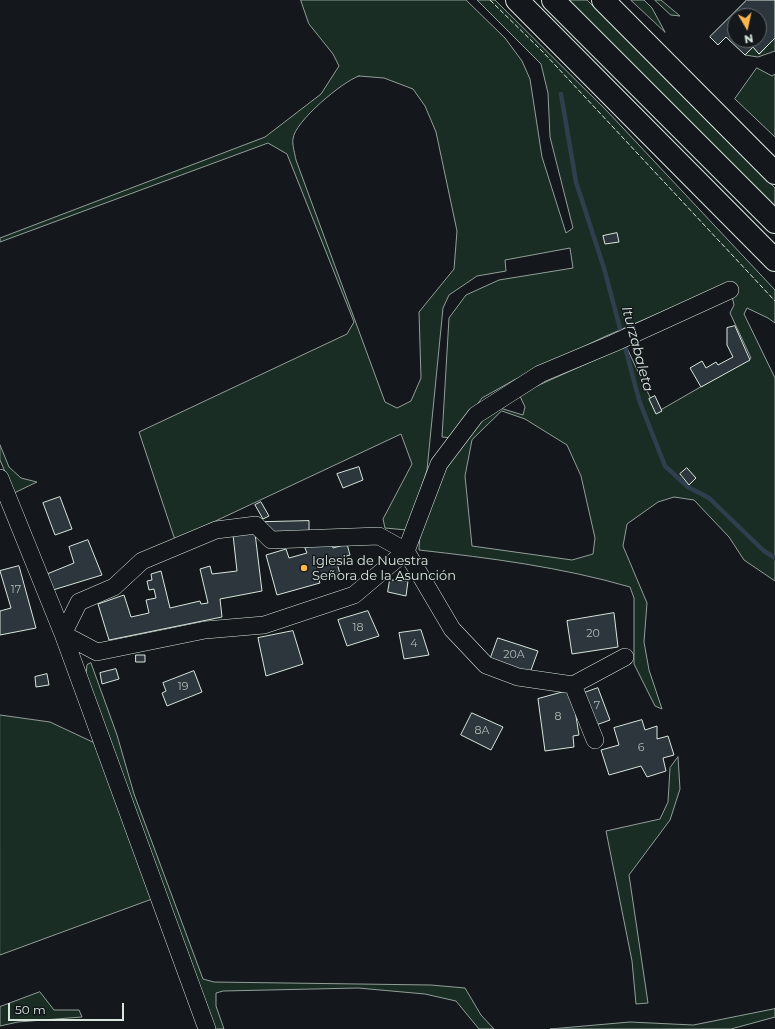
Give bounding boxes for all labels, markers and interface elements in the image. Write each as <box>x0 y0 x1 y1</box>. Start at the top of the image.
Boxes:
north arrow <box>727 8 767 48</box>
text: N <box>743 31 754 46</box>
water label: Iturzabaleta <box>618 305 656 393</box>
place label: Iglesia de Nuestra Señora de la Asunción <box>312 553 456 584</box>
marker: Iglesia de Nuestra Señora de la Asunción <box>299 563 309 573</box>
house number: 17 <box>11 583 21 597</box>
house number: 18 <box>353 621 363 635</box>
house number: 20 <box>586 627 600 641</box>
house number: 4 <box>410 637 418 651</box>
house number: 20A <box>503 648 525 662</box>
house number: 19 <box>178 680 188 694</box>
house number: 7 <box>594 699 600 713</box>
house number: 8 <box>554 710 562 724</box>
house number: 8A <box>475 724 489 738</box>
house number: 6 <box>638 741 644 755</box>
scale bar <box>10 995 126 1021</box>
text: 50 m <box>15 1002 46 1017</box>

